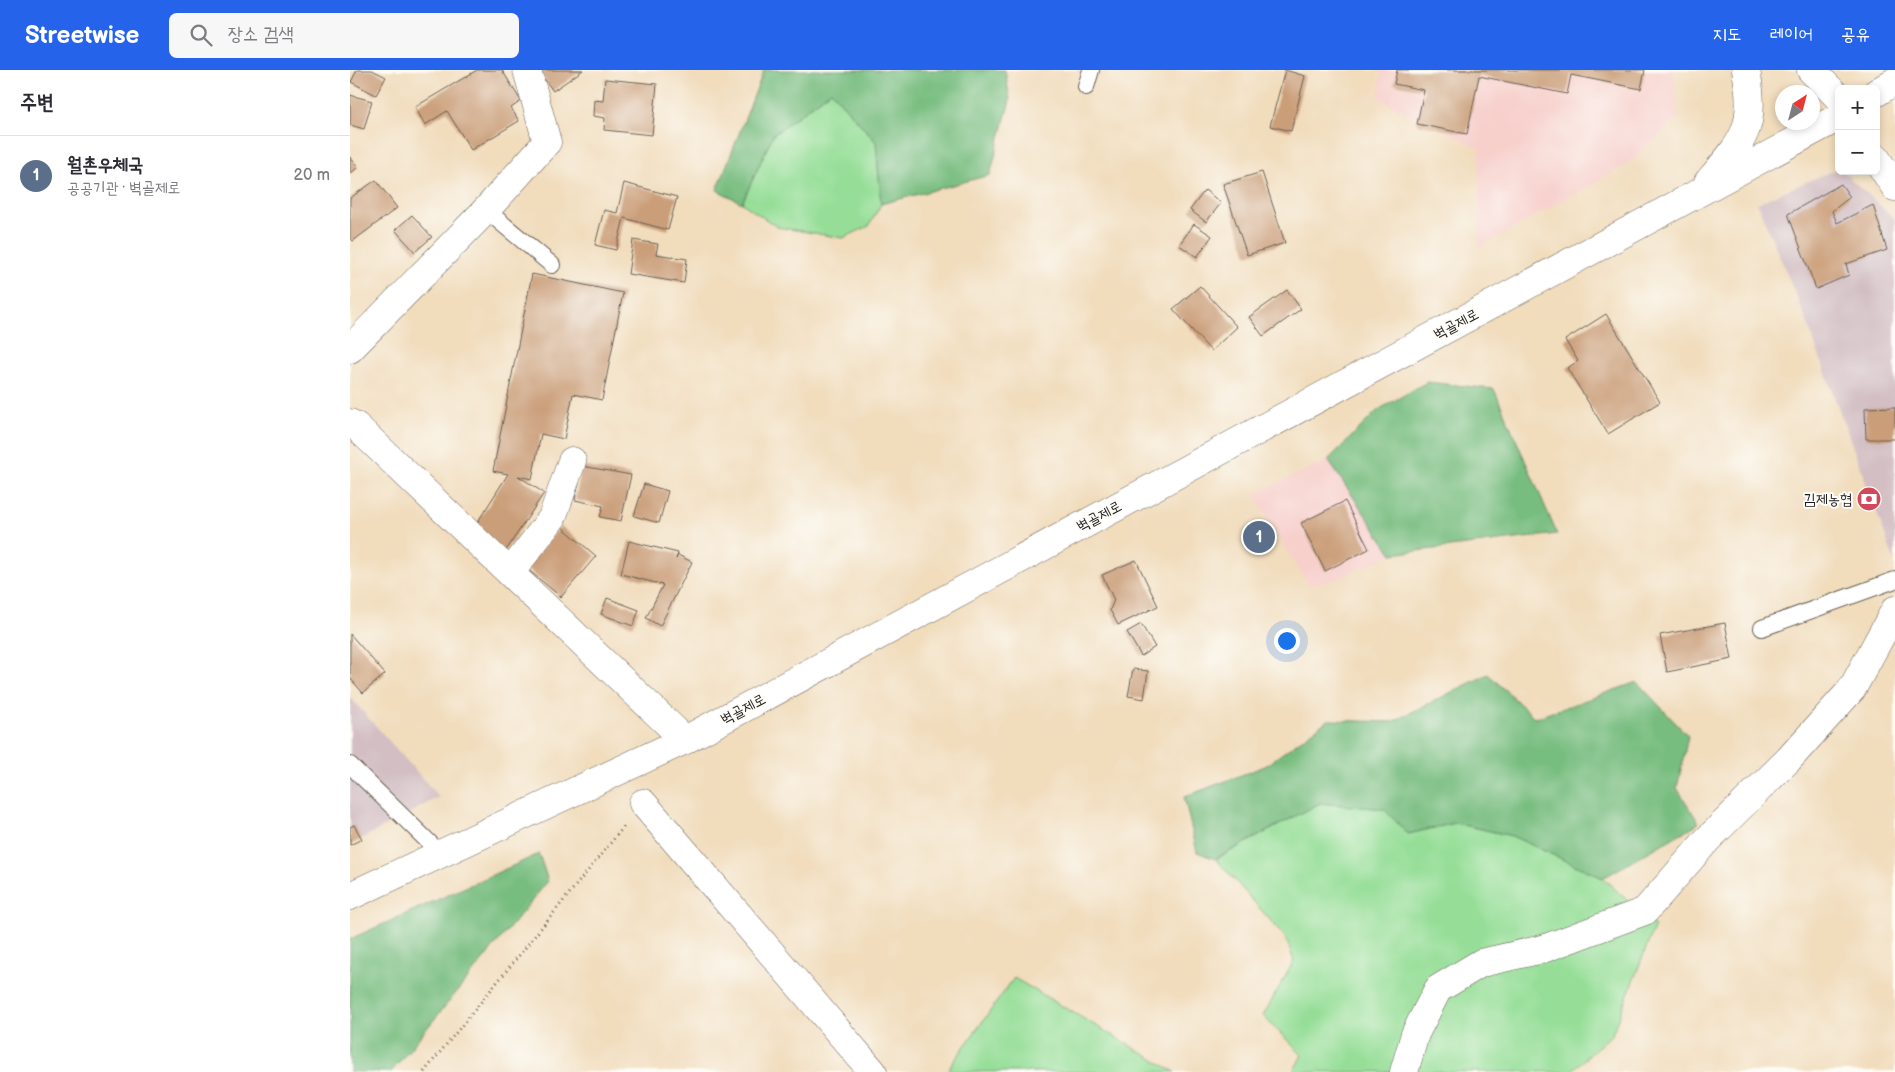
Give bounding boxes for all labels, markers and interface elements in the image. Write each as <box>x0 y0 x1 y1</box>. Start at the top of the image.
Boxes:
search box <box>169 13 519 58</box>
text: Streetwise <box>25 21 139 50</box>
icon: search <box>187 21 215 49</box>
text: 장소 검색 <box>227 23 294 46</box>
text: 지도 <box>1713 24 1742 45</box>
text: 레이어 <box>1770 24 1813 45</box>
text: 공유 <box>1841 24 1870 45</box>
north arrow <box>1775 85 1820 130</box>
map controls <box>1835 85 1880 175</box>
button: + <box>1835 85 1880 130</box>
text: 주변 <box>20 90 54 115</box>
button: − <box>1835 130 1880 175</box>
text: 월촌우체국 <box>67 154 143 177</box>
text: 1 <box>33 166 39 185</box>
text: 20 m <box>294 166 330 185</box>
text: 공공기관 · 벽골제로 <box>67 179 180 198</box>
street label: 벽골제로 <box>1430 305 1482 344</box>
bank icon: 김제농협 <box>1856 486 1882 512</box>
place label: 김제농협 <box>1804 490 1852 509</box>
street label: 벽골제로 <box>1073 497 1125 536</box>
pin: 1 <box>1243 518 1275 556</box>
your location <box>1274 628 1300 654</box>
street label: 벽골제로 <box>717 690 769 729</box>

